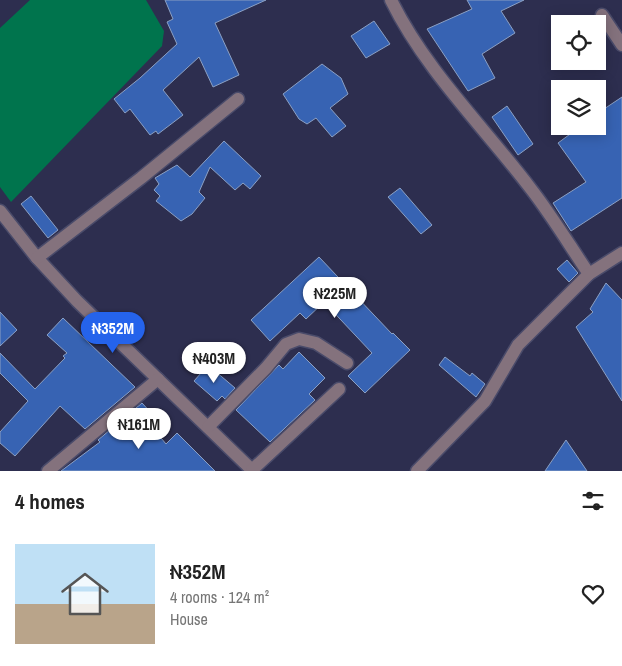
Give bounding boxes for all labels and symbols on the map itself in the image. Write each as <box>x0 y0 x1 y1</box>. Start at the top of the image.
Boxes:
pin: ₦225M <box>300 276 370 319</box>
pin: ₦352M <box>78 312 148 354</box>
pin: ₦403M <box>179 342 249 384</box>
pin: ₦161M <box>104 408 174 450</box>

